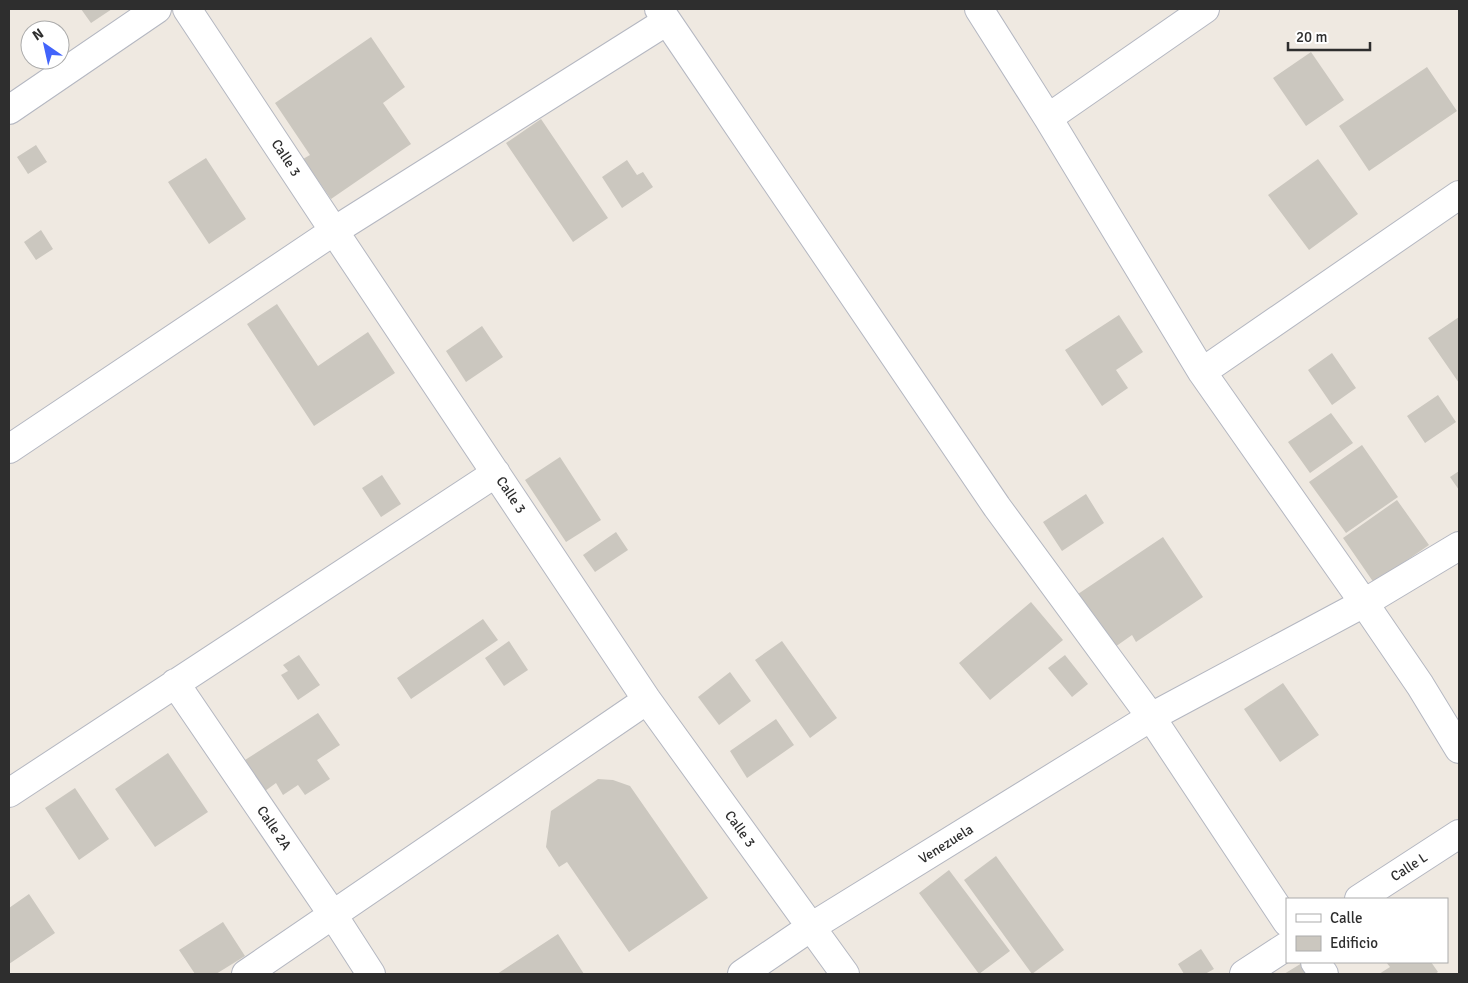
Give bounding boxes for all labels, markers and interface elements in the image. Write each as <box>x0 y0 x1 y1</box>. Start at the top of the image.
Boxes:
north arrow <box>20 20 70 70</box>
scale bar <box>1288 20 1370 52</box>
text: N <box>29 25 47 44</box>
text: 20 m <box>1296 28 1327 46</box>
street label: Calle 3 <box>268 136 304 180</box>
street label: Calle 3 <box>492 473 530 517</box>
street label: Calle 2A <box>253 803 295 854</box>
street label: Calle 3 <box>721 807 759 851</box>
street label: Venezuela <box>916 821 976 867</box>
street label: Calle L <box>1387 849 1431 885</box>
legend <box>1286 898 1448 963</box>
text: Calle <box>1330 909 1363 927</box>
text: Edificio <box>1330 934 1378 952</box>

